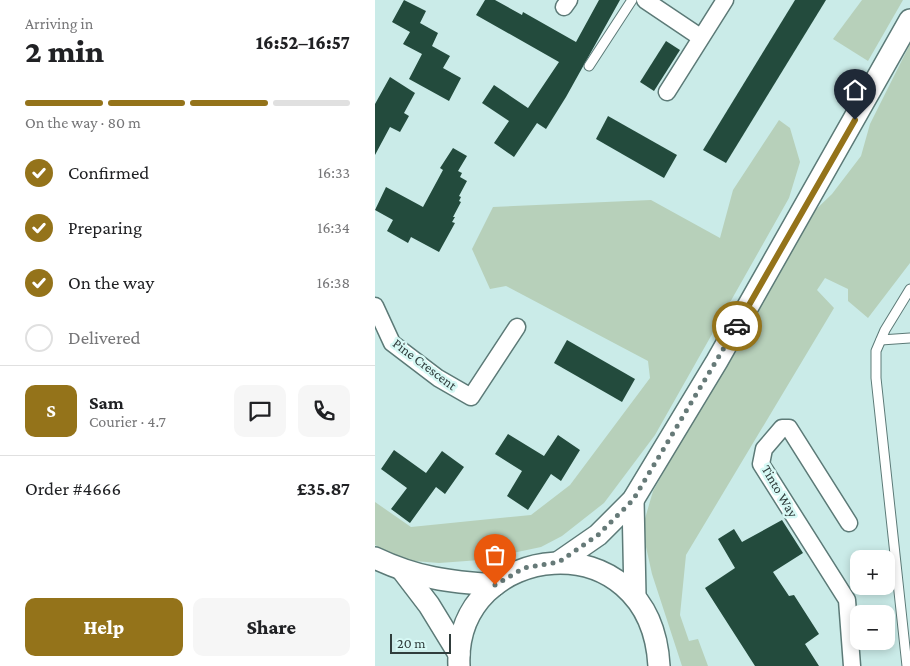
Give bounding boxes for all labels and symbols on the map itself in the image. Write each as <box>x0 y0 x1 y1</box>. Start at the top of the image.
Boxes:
pin <box>834 69 876 120</box>
courier <box>712 301 762 351</box>
street label: Pine Crescent <box>390 335 460 393</box>
street label: Tinto Way <box>759 462 802 521</box>
pin <box>474 534 516 585</box>
scale bar <box>390 631 451 654</box>

